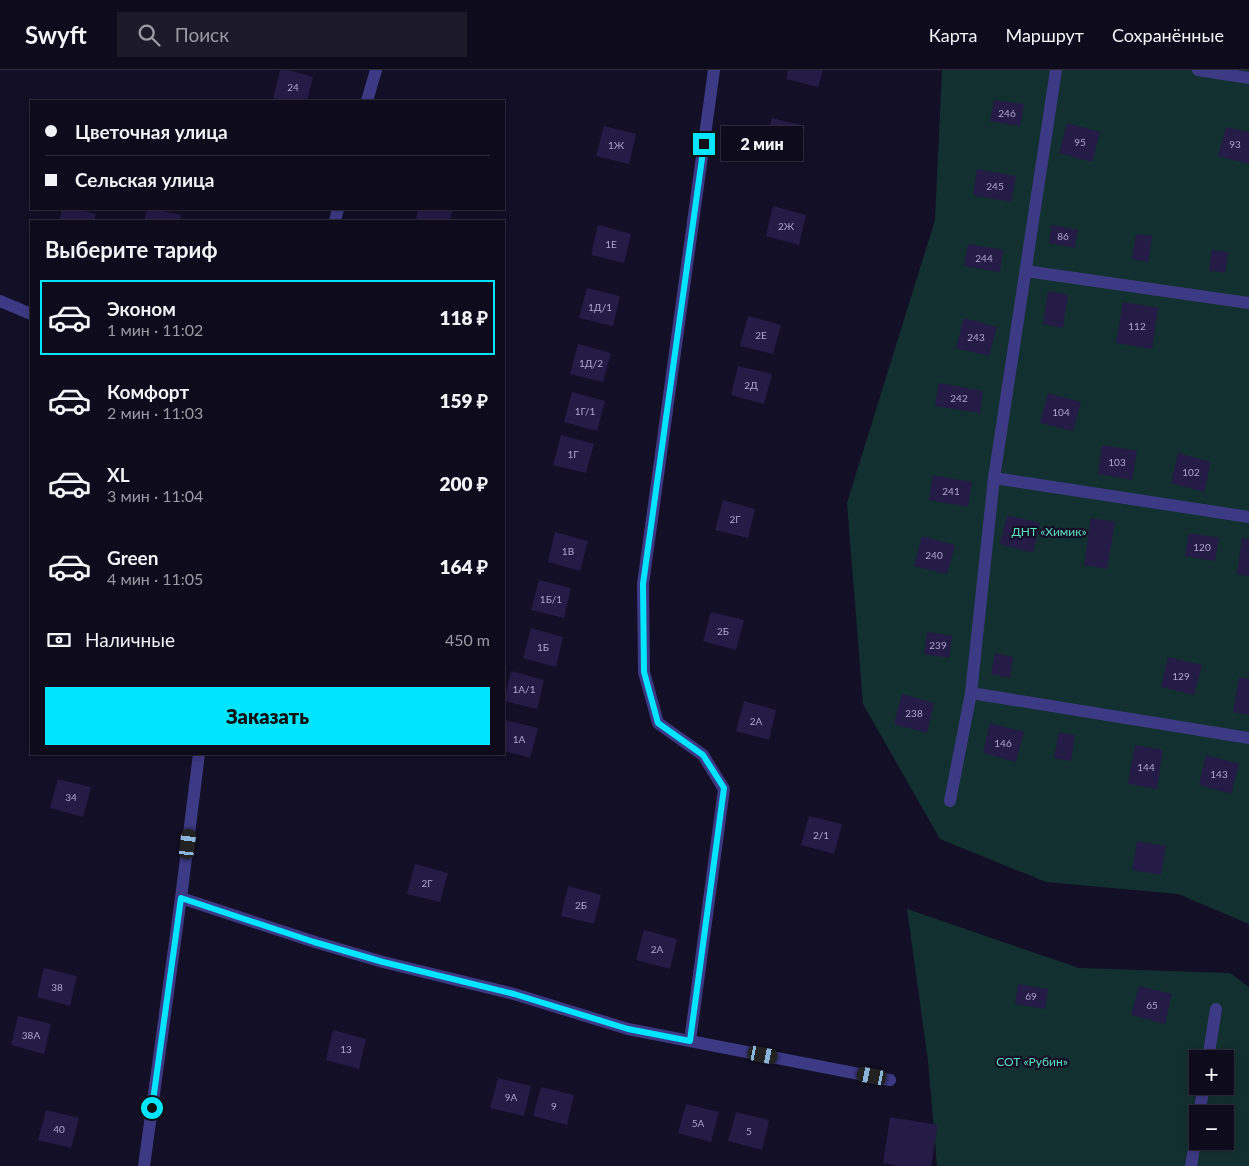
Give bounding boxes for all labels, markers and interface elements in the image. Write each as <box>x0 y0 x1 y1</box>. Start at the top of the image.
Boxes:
search box <box>117 12 467 57</box>
text: Swyft <box>25 20 87 49</box>
icon: search <box>135 21 163 49</box>
text: Поиск <box>175 23 229 46</box>
text: Карта <box>929 24 977 46</box>
text: Маршрут <box>1005 24 1084 46</box>
text: Сохранённые <box>1112 24 1224 46</box>
house number: 24 <box>287 81 299 93</box>
house number: 246 <box>998 107 1016 119</box>
text: Цветочная улица <box>75 120 228 143</box>
callout: 2 мин <box>722 126 804 162</box>
route end <box>693 133 715 155</box>
text: 2 мин <box>740 134 784 153</box>
house number: 95 <box>1074 136 1086 148</box>
house number: 93 <box>1229 138 1241 150</box>
house number: 1Ж <box>608 139 625 151</box>
text: Сельская улица <box>75 168 214 191</box>
house number: 245 <box>986 180 1004 192</box>
house number: 2Ж <box>778 220 795 232</box>
house number: 86 <box>1057 230 1069 242</box>
text: Выберите тариф <box>45 236 218 263</box>
house number: 1Е <box>605 238 617 250</box>
house number: 244 <box>975 252 993 264</box>
icon: car <box>47 295 92 340</box>
text: Эконом <box>107 297 176 320</box>
house number: 1Д/1 <box>588 301 612 313</box>
text: 118 ₽ <box>439 306 488 329</box>
text: 1 мин · 11:02 <box>107 320 203 339</box>
house number: 112 <box>1128 320 1146 332</box>
house number: 2Е <box>755 329 767 341</box>
house number: 243 <box>967 331 985 343</box>
house number: 1Д/2 <box>579 357 603 369</box>
icon: car <box>47 378 92 423</box>
house number: 2Д <box>744 379 758 391</box>
text: Комфорт <box>107 380 189 403</box>
text: 159 ₽ <box>439 389 488 412</box>
house number: 242 <box>950 392 968 404</box>
text: 2 мин · 11:03 <box>107 403 203 422</box>
house number: 1Г/1 <box>575 405 596 417</box>
house number: 104 <box>1052 406 1070 418</box>
house number: 1Г <box>567 448 579 460</box>
house number: 103 <box>1108 456 1126 468</box>
icon: car <box>47 461 92 506</box>
text: XL <box>107 463 130 486</box>
house number: 102 <box>1182 466 1200 478</box>
text: 200 ₽ <box>439 472 488 495</box>
house number: 241 <box>942 485 960 497</box>
text: 3 мин · 11:04 <box>107 486 203 505</box>
house number: 2Г <box>729 513 741 525</box>
park label: ДНТ «Химик» <box>1011 524 1087 539</box>
house number: 120 <box>1193 541 1211 553</box>
icon: car <box>47 544 92 589</box>
house number: 1В <box>562 545 574 557</box>
text: Green <box>107 546 158 569</box>
house number: 240 <box>925 549 943 561</box>
text: 164 ₽ <box>439 555 488 578</box>
text: 4 мин · 11:05 <box>107 569 203 588</box>
house number: 1Б/1 <box>540 593 562 605</box>
house number: 2Б <box>717 625 729 637</box>
icon: cash <box>45 626 73 654</box>
text: Наличные <box>85 628 175 651</box>
text: 450 m <box>445 630 490 649</box>
house number: 239 <box>929 639 947 651</box>
house number: 1Б <box>537 641 549 653</box>
house number: 129 <box>1172 670 1190 682</box>
house number: 1А/1 <box>513 683 536 695</box>
button: Заказать <box>45 687 490 745</box>
house number: 238 <box>905 707 923 719</box>
house number: 2А <box>750 715 763 727</box>
house number: 1А <box>513 733 526 745</box>
house number: 146 <box>994 737 1012 749</box>
house number: 144 <box>1137 761 1155 773</box>
house number: 143 <box>1210 768 1228 780</box>
house number: 34 <box>65 791 77 803</box>
car <box>178 828 197 860</box>
house number: 2/1 <box>813 829 829 841</box>
house number: 2Г <box>421 877 433 889</box>
house number: 2Б <box>575 899 587 911</box>
house number: 2А <box>651 943 664 955</box>
house number: 38 <box>51 981 63 993</box>
house number: 69 <box>1025 990 1037 1002</box>
house number: 65 <box>1146 999 1158 1011</box>
house number: 38А <box>22 1029 40 1041</box>
house number: 13 <box>340 1043 352 1055</box>
car <box>746 1045 779 1065</box>
map controls <box>1189 1050 1234 1150</box>
button: + <box>1189 1050 1234 1095</box>
park label: СОТ «Рубин» <box>996 1054 1068 1069</box>
car <box>855 1066 888 1086</box>
house number: 9А <box>505 1091 518 1103</box>
route start <box>141 1097 163 1119</box>
house number: 9 <box>551 1100 557 1112</box>
button: − <box>1189 1105 1234 1150</box>
house number: 5А <box>692 1117 705 1129</box>
house number: 40 <box>53 1123 65 1135</box>
house number: 5 <box>746 1125 752 1137</box>

